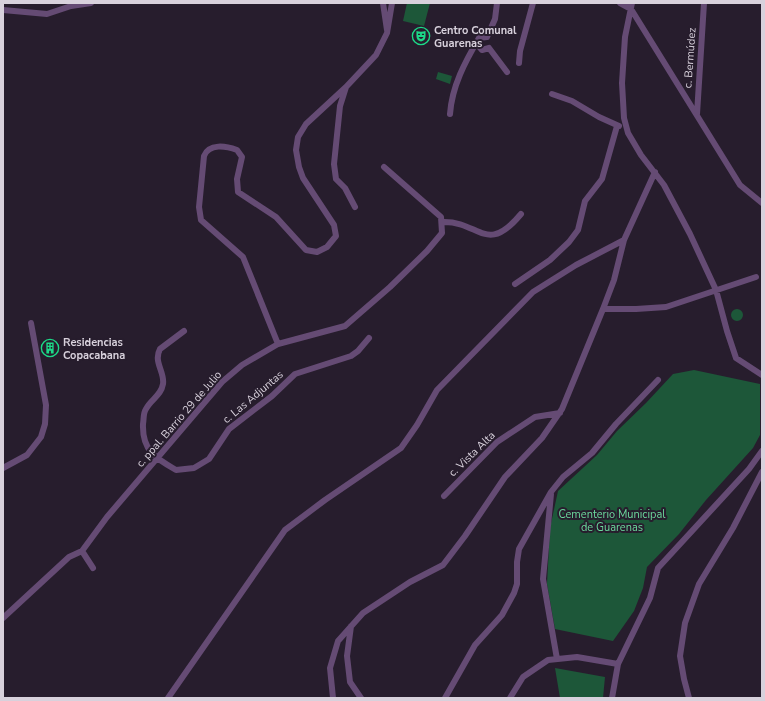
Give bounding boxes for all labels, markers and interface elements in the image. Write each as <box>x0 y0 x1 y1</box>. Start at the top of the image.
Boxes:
place label: Centro Comunal Guarenas <box>434 23 517 51</box>
theatre icon: Centro Comunal Guarenas <box>411 26 431 46</box>
street label: c. Bermúdez <box>680 27 700 89</box>
place label: Residencias Copacabana <box>63 335 125 363</box>
building icon: Residencias Copacabana <box>40 338 60 358</box>
street label: c. Las Adjuntas <box>220 367 286 427</box>
street label: c. ppal. Barrio 29 de Julio <box>133 368 225 470</box>
street label: c. Vista Alta <box>445 428 499 480</box>
park label: Cementerio Municipal de Guarenas <box>559 507 666 535</box>

